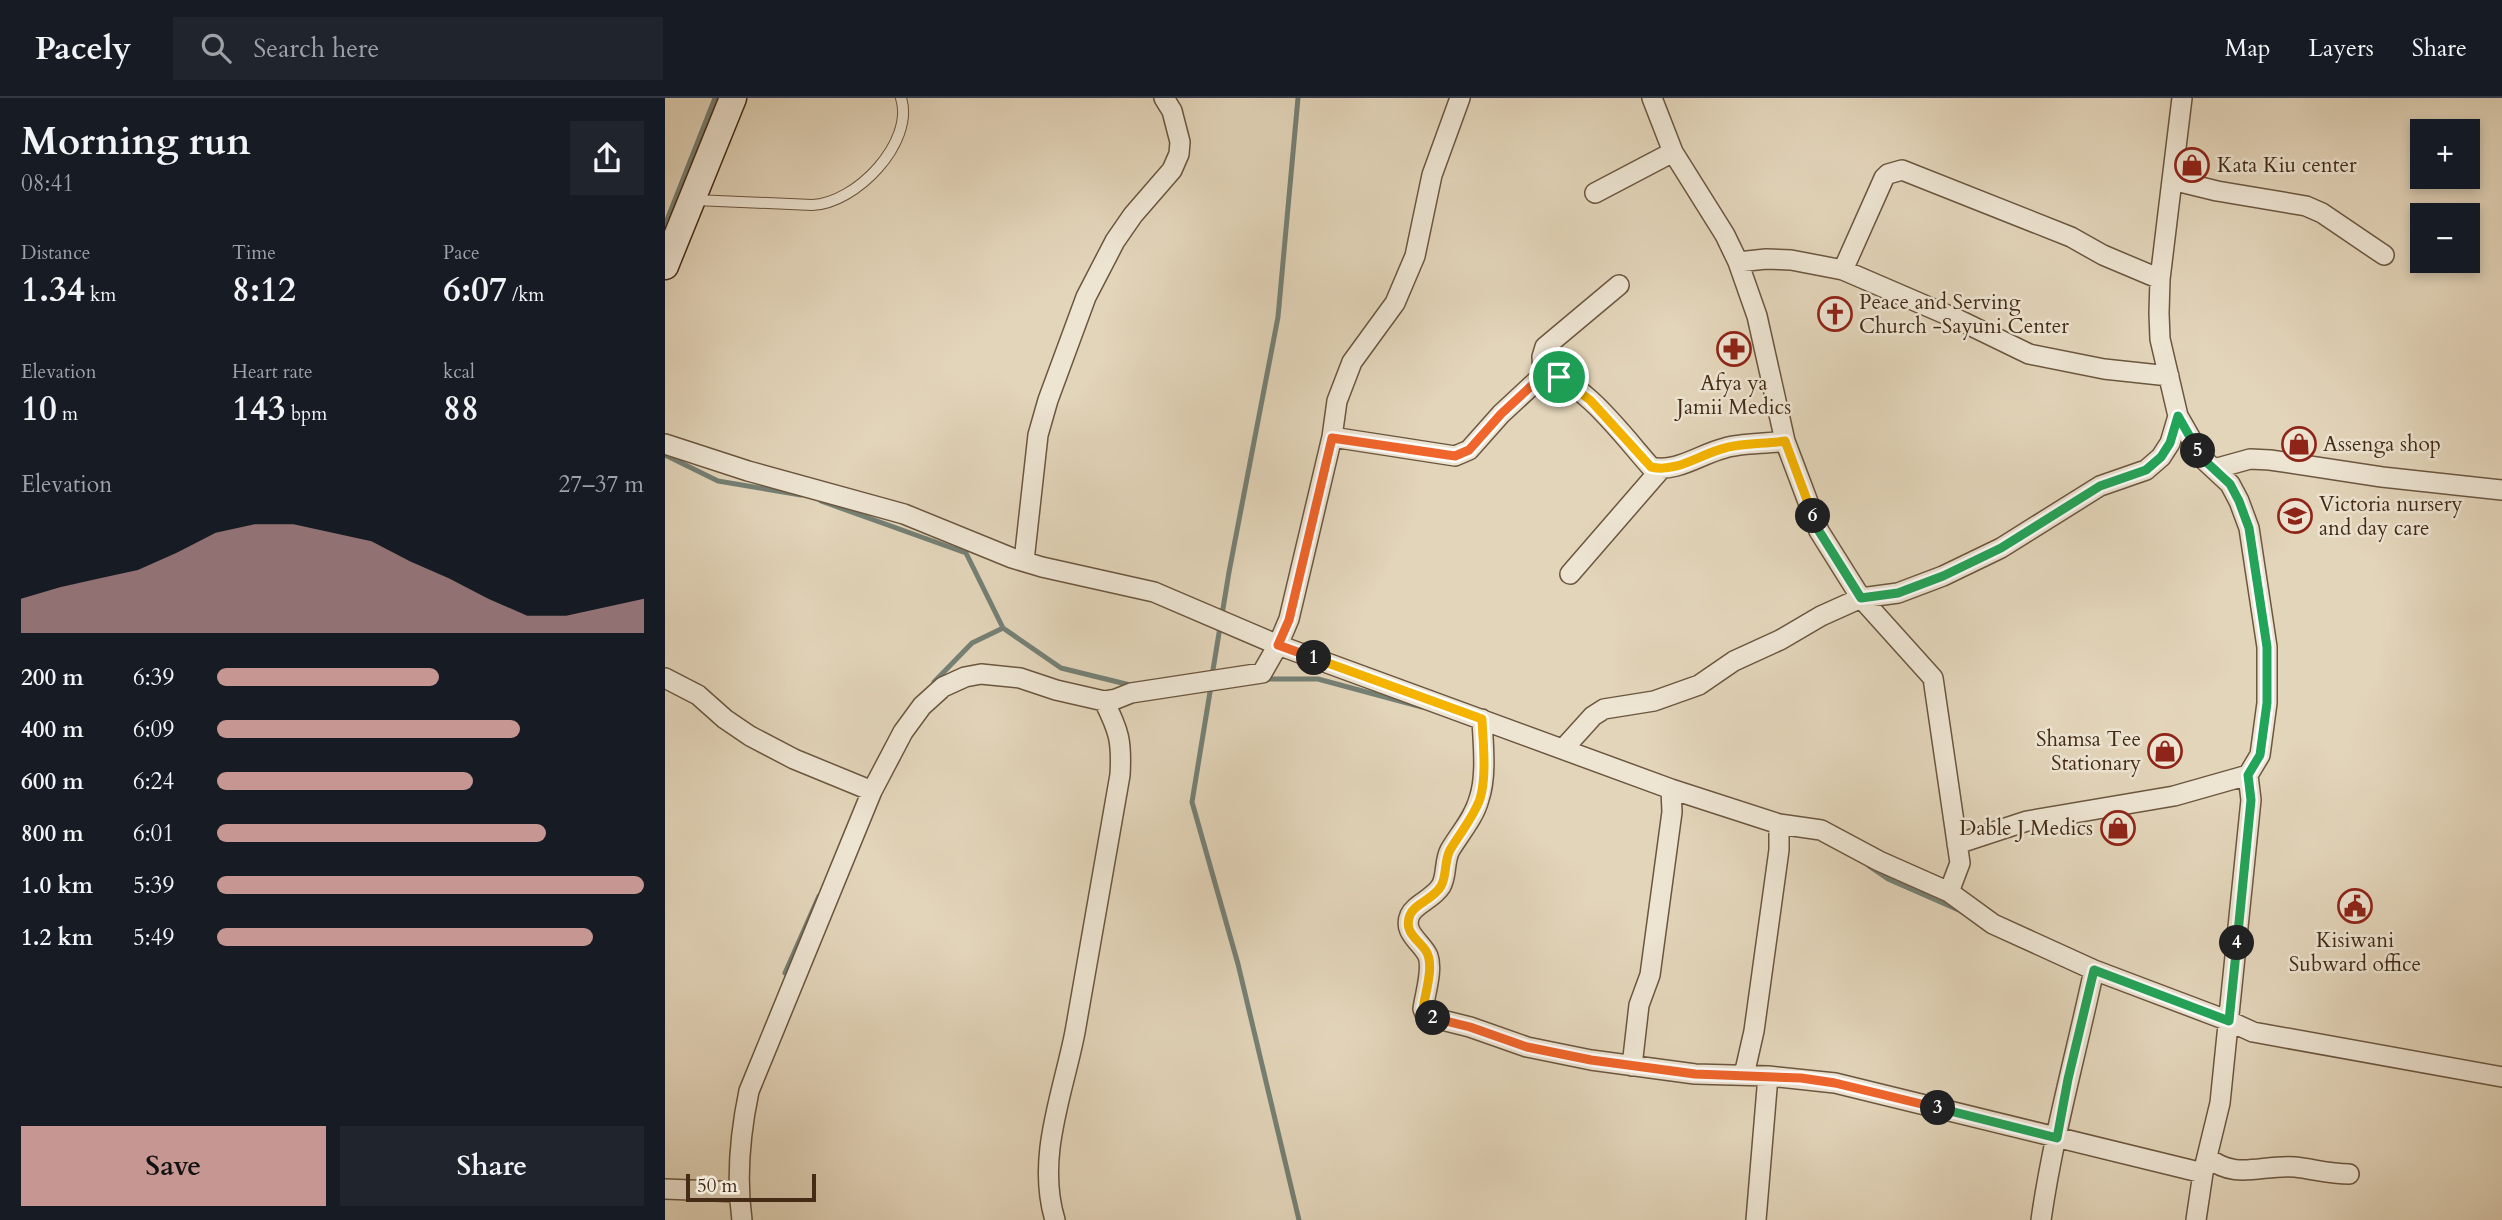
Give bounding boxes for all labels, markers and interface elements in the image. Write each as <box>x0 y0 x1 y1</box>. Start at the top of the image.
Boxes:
search box <box>173 17 663 80</box>
text: Pacely <box>35 26 131 71</box>
icon: search <box>197 29 235 67</box>
text: Search here <box>253 31 379 66</box>
text: Map <box>2225 32 2271 65</box>
text: Layers <box>2309 32 2374 65</box>
text: Share <box>2412 32 2467 65</box>
text: Morning run <box>21 116 251 168</box>
map controls <box>2410 119 2480 273</box>
button: + <box>2410 119 2480 189</box>
button: share <box>570 121 644 195</box>
shop icon: Kata Kiu center <box>2173 146 2211 184</box>
place label: Kata Kiu center <box>2217 151 2357 180</box>
text: 08:41 <box>21 168 74 199</box>
button: − <box>2410 203 2480 273</box>
text: Distance <box>21 240 90 266</box>
text: Time <box>232 240 276 266</box>
text: Pace <box>443 240 480 266</box>
text: 1.34 <box>21 266 85 314</box>
text: 8:12 <box>232 266 296 314</box>
text: 6:07 <box>443 266 507 314</box>
text: km <box>85 282 116 308</box>
text: /km <box>507 282 544 308</box>
place label: Peace and Serving Church -Sayuni Center <box>1859 288 2069 341</box>
church icon: Peace and Serving Church -Sayuni Center <box>1816 295 1854 333</box>
pharmacy icon: Afya ya Jamii Medics <box>1715 330 1753 368</box>
pin <box>1529 347 1589 407</box>
icon: arrive <box>1540 358 1578 396</box>
text: Elevation <box>21 359 96 385</box>
text: Heart rate <box>232 359 313 385</box>
text: kcal <box>443 359 475 385</box>
place label: Afya ya Jamii Medics <box>1674 369 1791 422</box>
text: 10 <box>21 385 57 433</box>
text: 143 <box>232 385 286 433</box>
text: 88 <box>443 385 479 433</box>
text: m <box>57 401 78 427</box>
text: bpm <box>286 401 327 427</box>
shop icon: Assenga shop <box>2280 425 2318 463</box>
place label: Assenga shop <box>2323 430 2441 459</box>
pin: 5 <box>2181 434 2215 468</box>
text: 5 <box>2193 437 2202 463</box>
text: Elevation <box>21 469 112 500</box>
text: 27–37 m <box>559 469 644 500</box>
place label: Victoria nursery and day care <box>2319 490 2463 543</box>
school or university icon: Victoria nursery and day care <box>2276 497 2314 535</box>
pin: 6 <box>1795 498 1831 534</box>
text: 6 <box>1808 502 1817 528</box>
pin: 1 <box>1297 640 1331 676</box>
text: 1 <box>1309 644 1318 670</box>
text: 200 m <box>21 662 84 693</box>
text: 6:39 <box>133 662 174 693</box>
text: 400 m <box>21 714 84 745</box>
text: 6:09 <box>133 714 174 745</box>
place label: Shamsa Tee Stationary <box>2036 725 2141 778</box>
shop icon: Shamsa Tee Stationary <box>2146 732 2184 770</box>
text: 600 m <box>21 766 84 797</box>
text: 6:24 <box>133 766 174 797</box>
shop icon: Dable J Medics <box>2099 809 2137 847</box>
place label: Dable J Medics <box>1959 814 2093 843</box>
text: 800 m <box>21 818 84 849</box>
text: 6:01 <box>133 818 174 849</box>
text: 1.0 km <box>21 870 93 901</box>
text: 5:39 <box>133 870 174 901</box>
public building icon: Kisiwani Subward office <box>2336 887 2374 925</box>
text: 1.2 km <box>21 922 93 953</box>
text: 5:49 <box>133 922 174 953</box>
pin: 4 <box>2219 926 2255 960</box>
place label: Kisiwani Subward office <box>2289 926 2421 979</box>
text: 4 <box>2232 929 2241 955</box>
pin: 2 <box>1415 1000 1451 1035</box>
text: 2 <box>1428 1004 1437 1030</box>
pin: 3 <box>1921 1090 1955 1126</box>
text: 3 <box>1933 1094 1942 1120</box>
button: Save <box>21 1126 326 1206</box>
button: Share <box>340 1126 644 1206</box>
scale bar <box>686 1171 815 1203</box>
text: 50 m <box>697 1173 738 1199</box>

